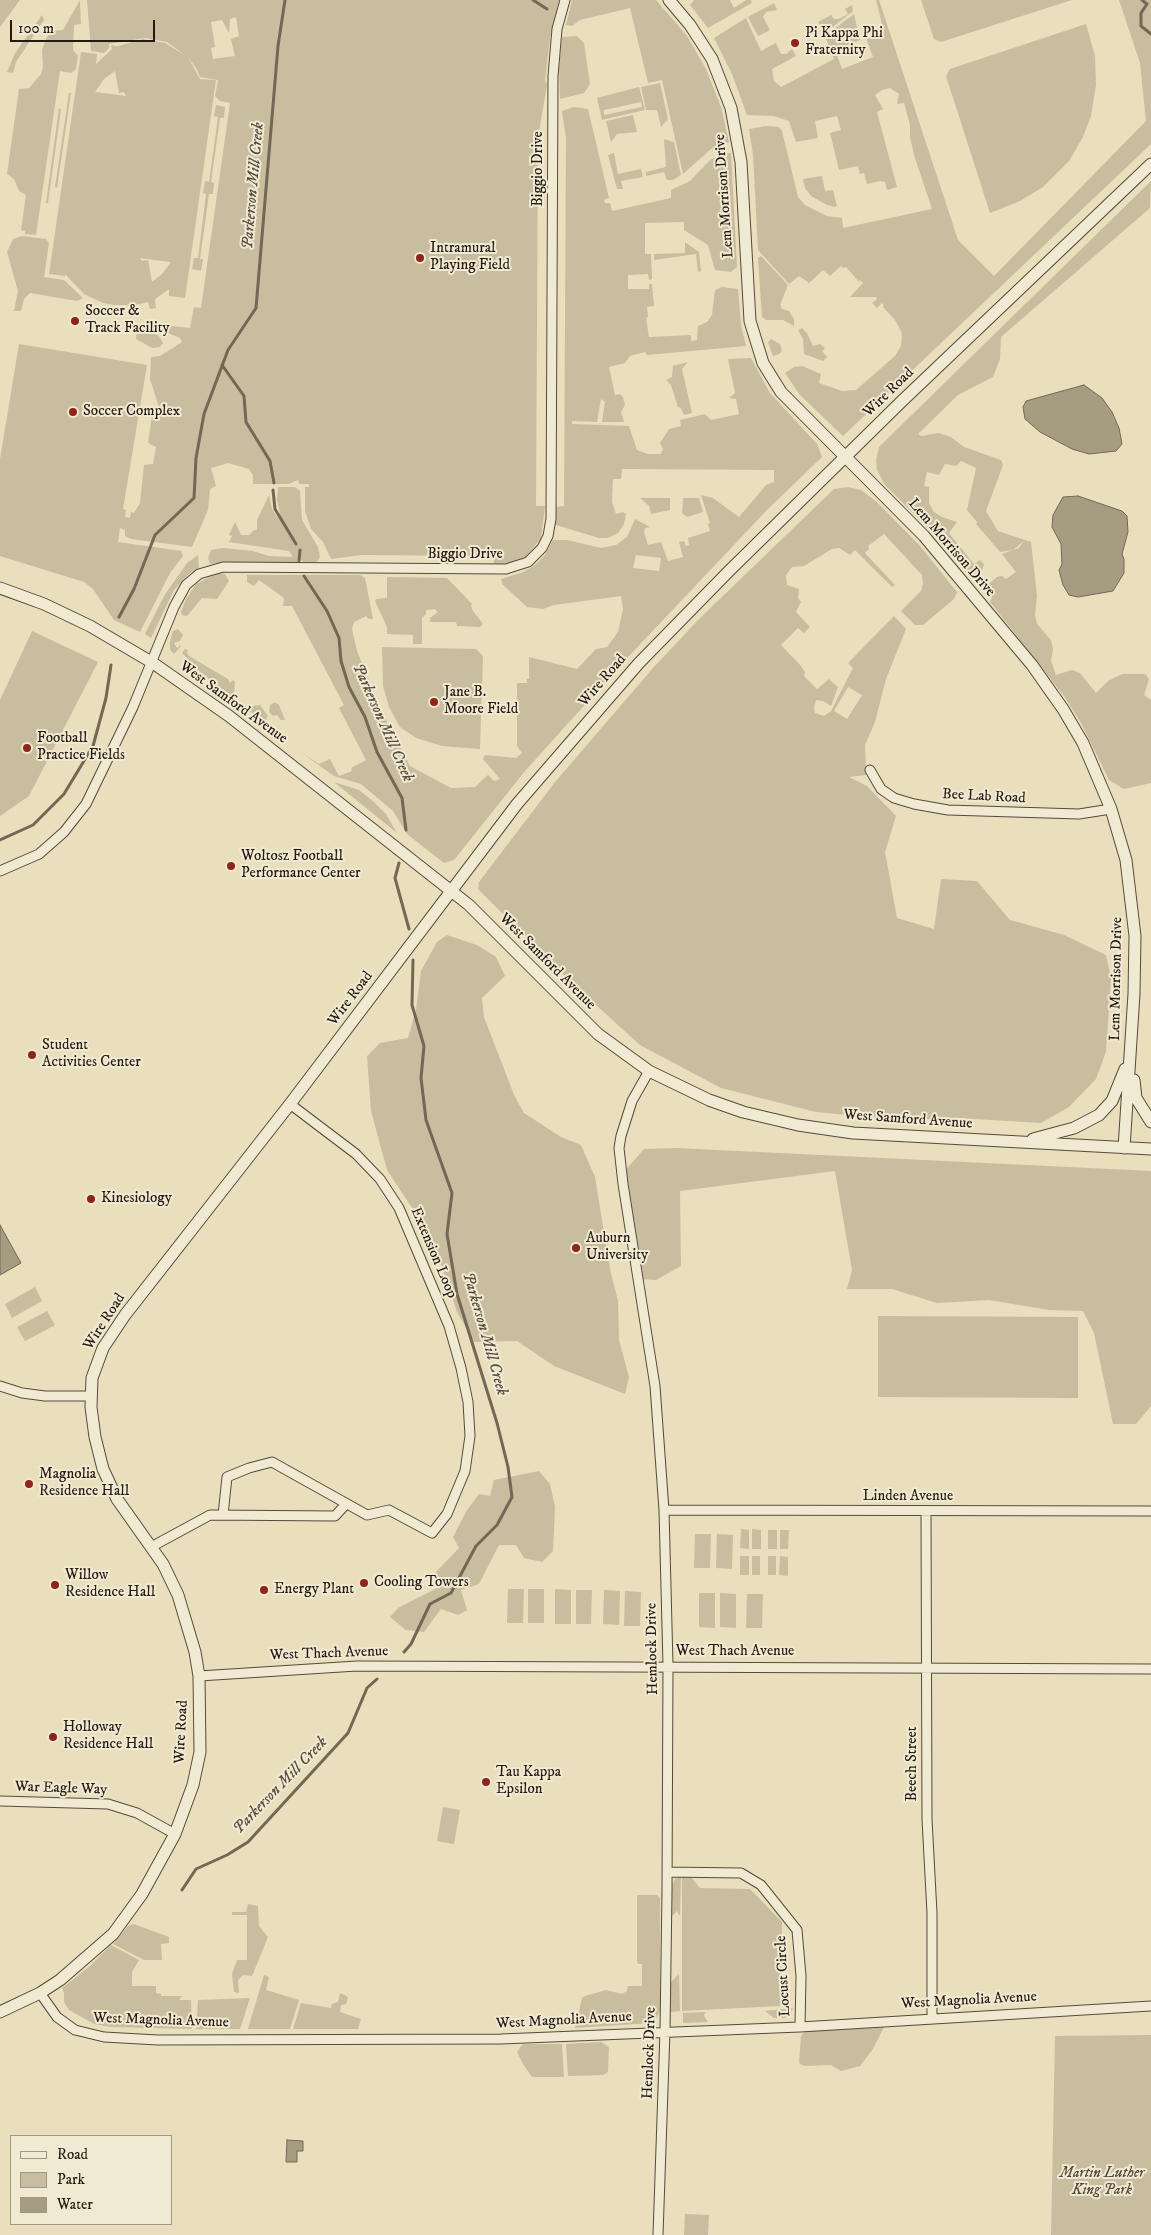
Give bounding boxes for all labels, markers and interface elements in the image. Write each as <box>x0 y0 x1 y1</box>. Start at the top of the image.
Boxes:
scale bar <box>12 10 158 42</box>
text: 100 m <box>18 19 54 38</box>
place label: Pi Kappa Phi Fraternity <box>805 25 883 60</box>
marker: Pi Kappa Phi Fraternity <box>789 37 801 49</box>
water label: Parkerson Mill Creek <box>239 122 269 250</box>
street label: Biggio Drive <box>530 131 548 207</box>
street label: Lem Morrison Drive <box>712 134 738 258</box>
place label: Intramural Playing Field <box>430 240 510 275</box>
marker: Intramural Playing Field <box>414 252 426 264</box>
place label: Soccer & Track Facility <box>85 303 170 338</box>
marker: Soccer & Track Facility <box>69 315 81 327</box>
street label: Wire Road <box>860 364 918 422</box>
place label: Soccer Complex <box>83 403 180 421</box>
marker: Soccer Complex <box>67 406 79 418</box>
street label: Lem Morrison Drive <box>904 495 998 601</box>
street label: Biggio Drive <box>427 546 503 564</box>
street label: Wire Road <box>575 651 631 711</box>
street label: West Samford Avenue <box>175 658 291 748</box>
water label: Parkerson Mill Creek <box>347 661 417 785</box>
place label: Jane B. Moore Field <box>444 684 518 719</box>
marker: Jane B. Moore Field <box>428 696 440 708</box>
place label: Football Practice Fields <box>37 730 125 765</box>
marker: Football Practice Fields <box>21 742 33 754</box>
street label: Bee Lab Road <box>942 786 1026 808</box>
place label: Woltosz Football Performance Center <box>241 848 361 883</box>
marker: Woltosz Football Performance Center <box>225 860 237 872</box>
street label: West Samford Avenue <box>495 910 599 1014</box>
street label: Lem Morrison Drive <box>1107 917 1127 1041</box>
street label: Wire Road <box>325 968 377 1030</box>
place label: Student Activities Center <box>42 1037 141 1072</box>
marker: Student Activities Center <box>26 1049 38 1061</box>
street label: West Samford Avenue <box>843 1107 973 1133</box>
place label: Kinesiology <box>101 1190 172 1208</box>
marker: Kinesiology <box>85 1193 97 1205</box>
street label: Extension Loop <box>406 1205 460 1301</box>
place label: Auburn University <box>586 1230 648 1265</box>
marker: Auburn University <box>570 1242 582 1254</box>
water label: Parkerson Mill Creek <box>457 1270 511 1398</box>
street label: Wire Road <box>80 1290 130 1354</box>
place label: Magnolia Residence Hall <box>39 1466 129 1501</box>
marker: Magnolia Residence Hall <box>23 1478 35 1490</box>
street label: Linden Avenue <box>863 1488 953 1506</box>
place label: Willow Residence Hall <box>65 1567 155 1602</box>
place label: Cooling Towers <box>374 1574 469 1592</box>
marker: Cooling Towers <box>358 1577 370 1589</box>
marker: Willow Residence Hall <box>49 1579 61 1591</box>
place label: Energy Plant <box>274 1581 354 1599</box>
marker: Energy Plant <box>258 1584 270 1596</box>
street label: Hemlock Drive <box>643 1603 663 1695</box>
street label: West Thach Avenue <box>269 1643 389 1665</box>
street label: West Thach Avenue <box>676 1643 794 1661</box>
street label: Wire Road <box>171 1700 193 1764</box>
place label: Holloway Residence Hall <box>63 1719 153 1754</box>
street label: Beech Street <box>904 1727 922 1801</box>
marker: Holloway Residence Hall <box>47 1731 59 1743</box>
water label: Parkerson Mill Creek <box>230 1733 332 1839</box>
place label: Tau Kappa Epsilon <box>496 1764 561 1799</box>
marker: Tau Kappa Epsilon <box>480 1776 492 1788</box>
street label: War Eagle Way <box>14 1778 108 1800</box>
street label: Locust Circle <box>773 1935 795 2017</box>
street label: West Magnolia Avenue <box>901 1988 1037 2014</box>
street label: Hemlock Drive <box>639 2007 661 2099</box>
street label: West Magnolia Avenue <box>496 2008 632 2034</box>
street label: West Magnolia Avenue <box>93 2010 229 2032</box>
legend <box>10 2135 172 2225</box>
text: Road <box>57 2145 88 2164</box>
park label: Martin Luther King Park <box>1060 2165 1144 2200</box>
text: Park <box>57 2170 85 2189</box>
text: Water <box>57 2195 93 2214</box>

